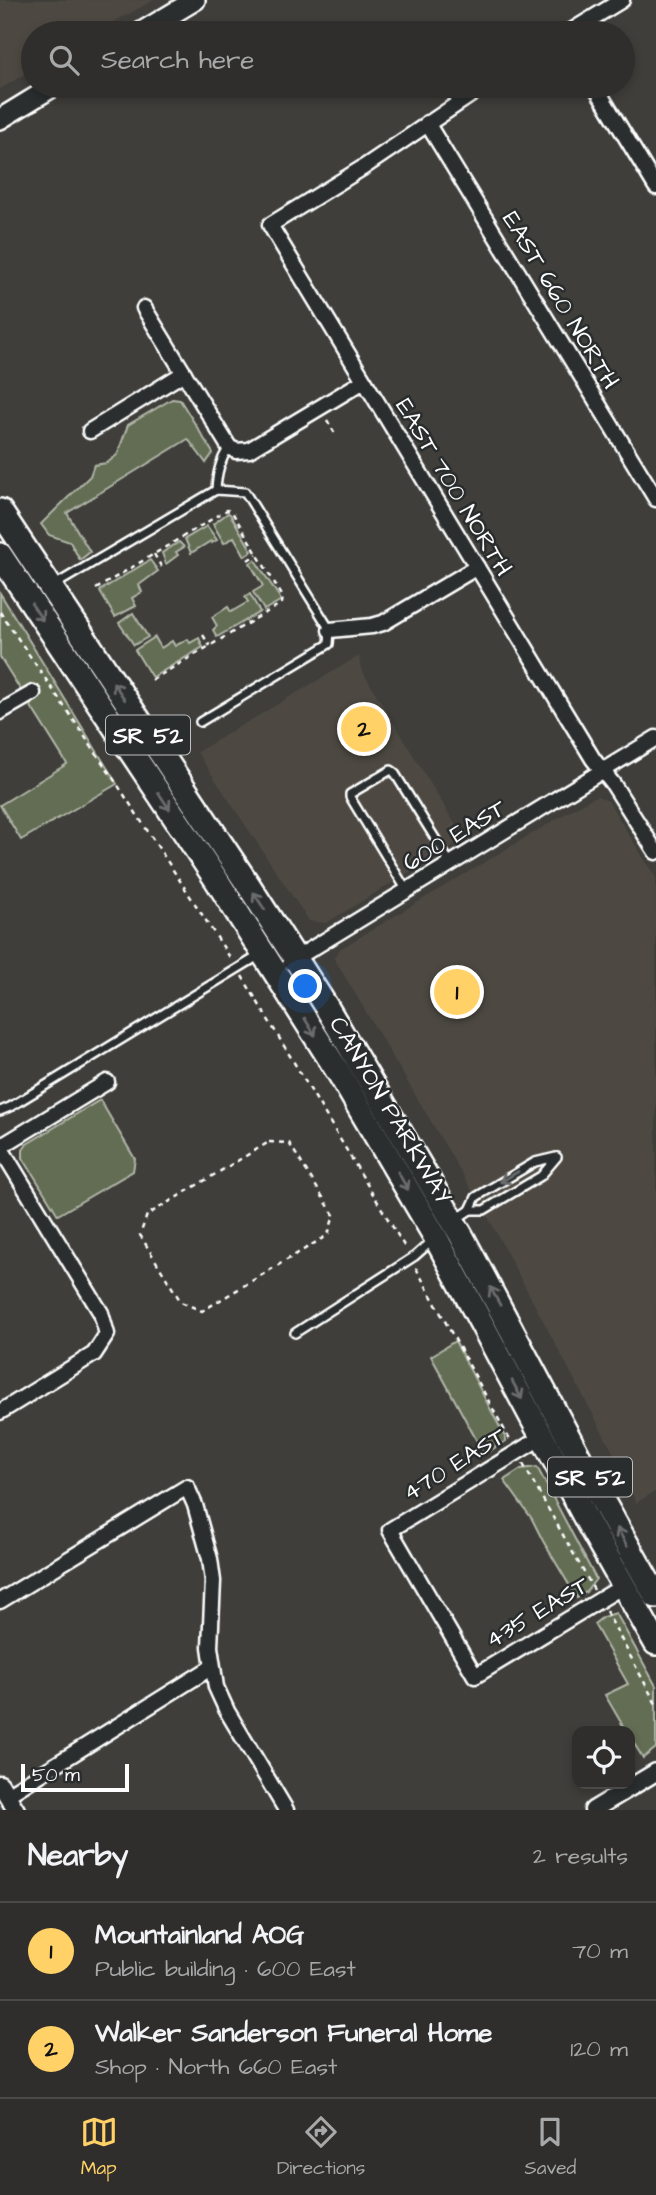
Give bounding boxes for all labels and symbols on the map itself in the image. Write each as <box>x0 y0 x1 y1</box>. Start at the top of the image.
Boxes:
street label: EAST 660 NORTH <box>494 205 627 396</box>
street label: EAST 700 NORTH <box>387 392 520 583</box>
one-way arrow <box>30 602 44 621</box>
one-way arrow <box>112 682 126 702</box>
pin: 2 <box>341 703 387 755</box>
road number: SR 52 <box>106 716 190 754</box>
one-way arrow <box>157 791 171 810</box>
street label: 600 EAST <box>397 792 513 880</box>
one-way arrow <box>252 892 266 911</box>
pin: 1 <box>434 966 480 1018</box>
your location <box>288 969 322 1003</box>
street label: CANYON PARKWAY <box>320 1010 460 1211</box>
one-way arrow <box>304 1016 318 1036</box>
one-way arrow <box>396 1170 410 1190</box>
one-way arrow <box>499 1171 519 1185</box>
one-way arrow <box>487 1287 501 1307</box>
one-way arrow <box>511 1379 525 1400</box>
street label: 470 EAST <box>396 1420 513 1510</box>
road number: SR 52 <box>548 1458 632 1496</box>
one-way arrow <box>615 1527 629 1548</box>
street label: 435 EAST <box>479 1569 596 1657</box>
scale bar <box>21 1761 130 1793</box>

